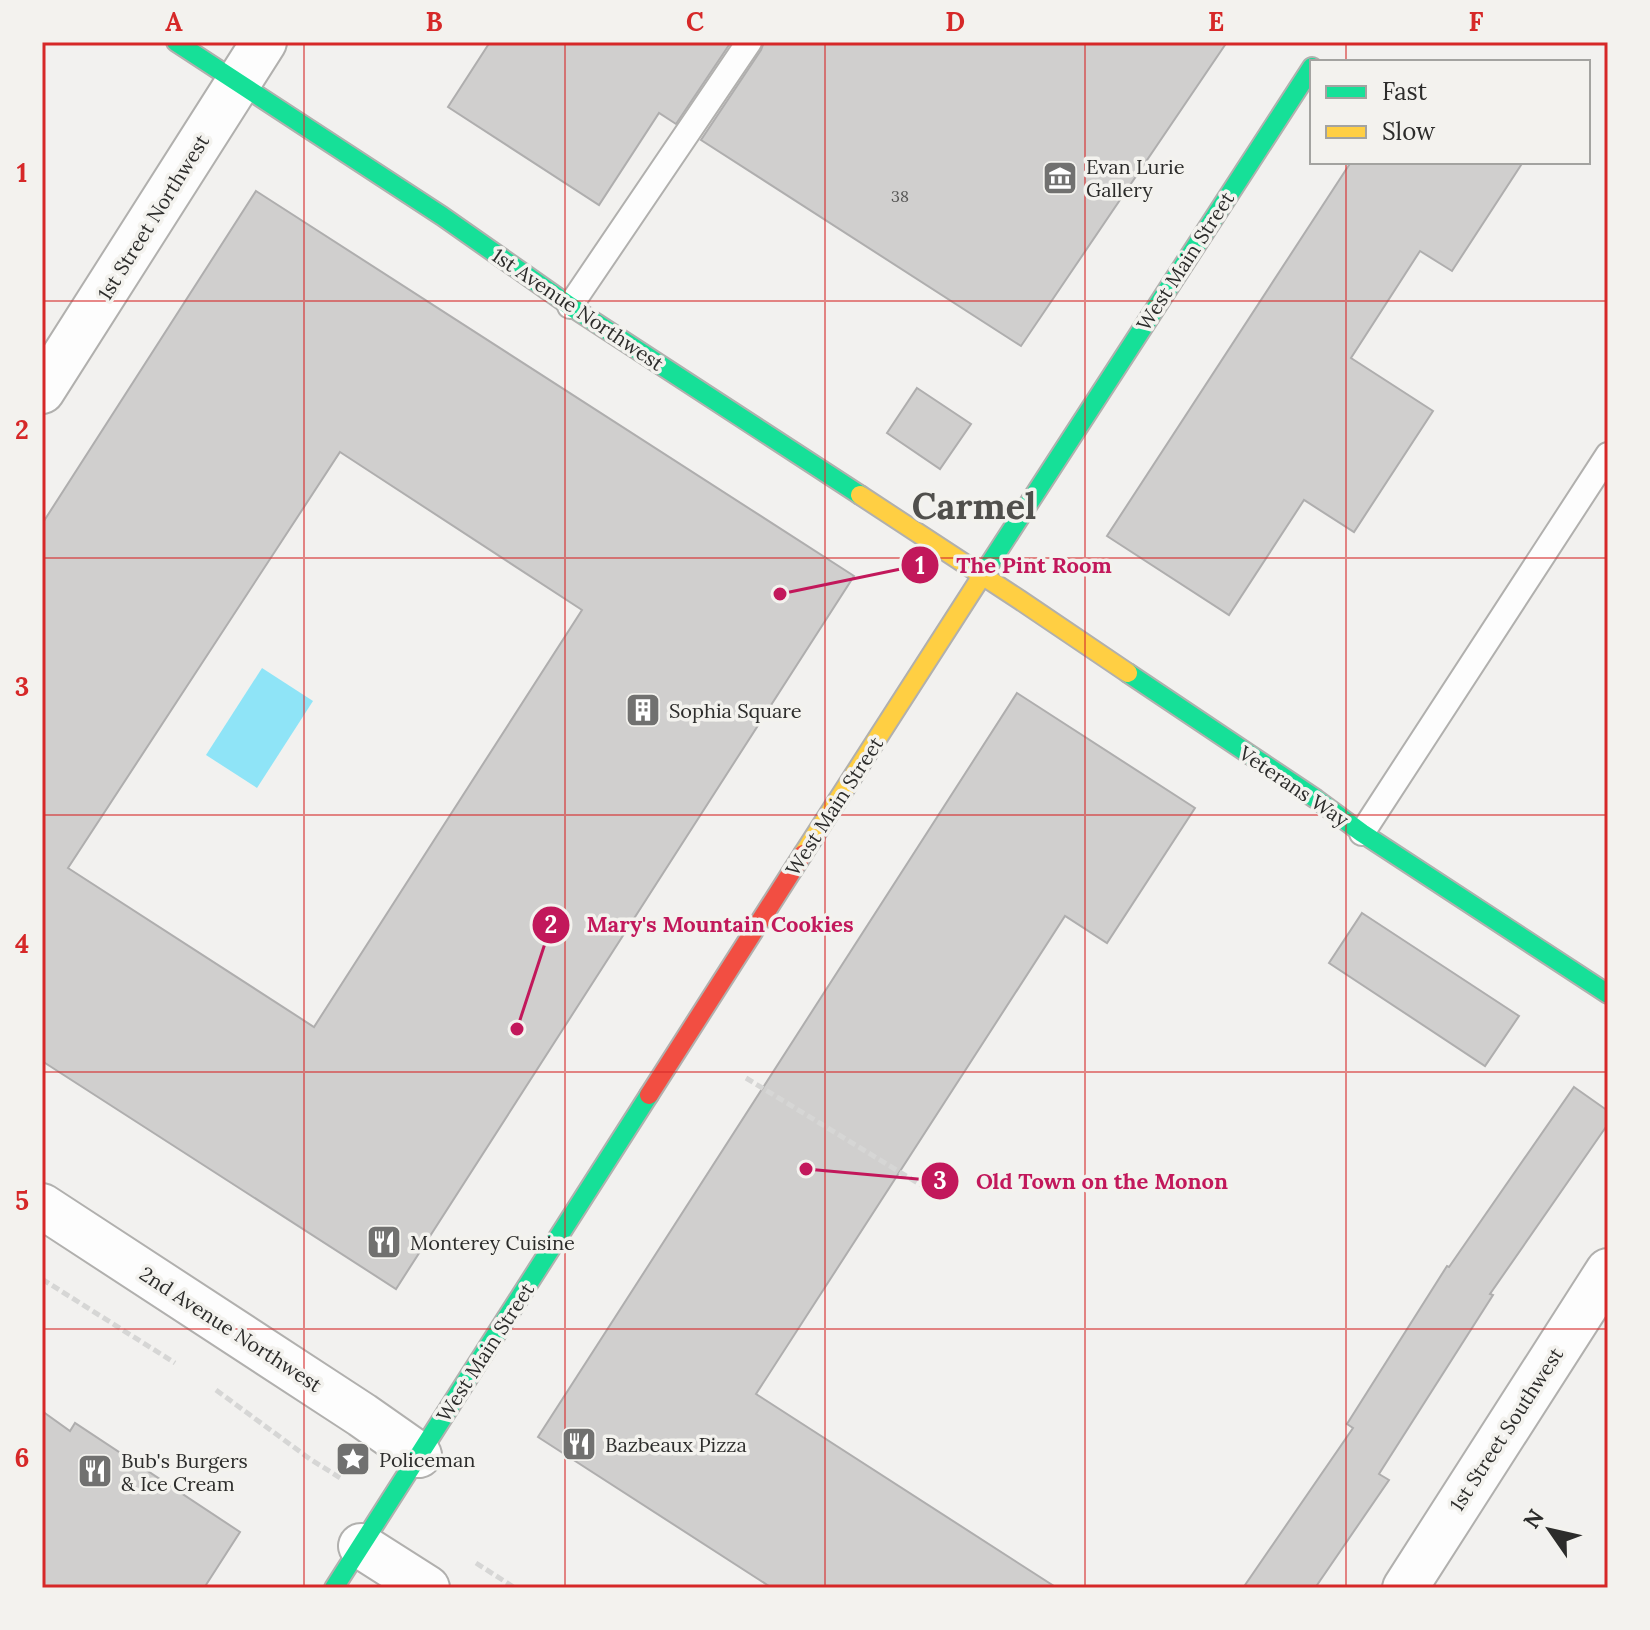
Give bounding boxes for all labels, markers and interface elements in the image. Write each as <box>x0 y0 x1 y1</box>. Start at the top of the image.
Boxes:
text: A <box>165 5 183 38</box>
text: B <box>425 5 443 38</box>
text: C <box>686 5 704 38</box>
text: D <box>945 5 965 38</box>
text: E <box>1208 5 1224 38</box>
text: F <box>1469 5 1484 38</box>
legend <box>1310 60 1590 164</box>
text: Fast <box>1382 76 1428 107</box>
text: Slow <box>1382 116 1436 147</box>
street label: 1st Street Northwest <box>92 129 214 304</box>
place label: Evan Lurie Gallery <box>1086 154 1185 202</box>
text: 1 <box>17 156 27 189</box>
museum icon: Evan Lurie Gallery <box>1041 159 1079 197</box>
house number: 38 <box>891 186 909 206</box>
street label: West Main Street <box>1131 187 1239 335</box>
street label: 1st Avenue Northwest <box>487 242 669 376</box>
text: 2 <box>15 413 29 446</box>
district label: Carmel <box>912 483 1036 529</box>
callout: The Pint Room <box>900 542 1128 588</box>
text: 1 <box>915 550 925 581</box>
text: The Pint Room <box>956 551 1112 579</box>
text: 3 <box>15 670 29 703</box>
building icon: Sophia Square <box>624 691 662 729</box>
place label: Sophia Square <box>669 698 802 723</box>
street label: West Main Street <box>780 732 888 880</box>
street label: Veterans Way <box>1234 740 1354 832</box>
callout: Mary's Mountain Cookies <box>531 902 870 948</box>
text: 2 <box>545 909 557 940</box>
text: Mary's Mountain Cookies <box>586 910 854 938</box>
text: 4 <box>15 927 29 960</box>
callout: Old Town on the Monon <box>920 1158 1244 1204</box>
text: 3 <box>933 1165 947 1196</box>
text: Old Town on the Monon <box>976 1167 1228 1195</box>
text: 5 <box>15 1184 29 1217</box>
restaurant icon: Monterey Cuisine <box>365 1223 403 1261</box>
place label: Monterey Cuisine <box>410 1230 575 1255</box>
street label: 2nd Avenue Northwest <box>135 1261 327 1397</box>
street label: West Main Street <box>431 1278 539 1426</box>
street label: 1st Street Southwest <box>1444 1342 1568 1515</box>
restaurant icon: Bazbeaux Pizza <box>560 1425 598 1463</box>
place label: Bazbeaux Pizza <box>605 1432 747 1457</box>
place icon: Policeman <box>334 1440 372 1478</box>
text: 6 <box>15 1441 29 1474</box>
place label: Policeman <box>379 1447 475 1472</box>
place label: Bub's Burgers & Ice Cream <box>121 1448 248 1496</box>
restaurant icon: Bub's Burgers & Ice Cream <box>76 1452 114 1490</box>
north arrow <box>1510 1490 1590 1570</box>
text: N <box>1517 1504 1550 1534</box>

